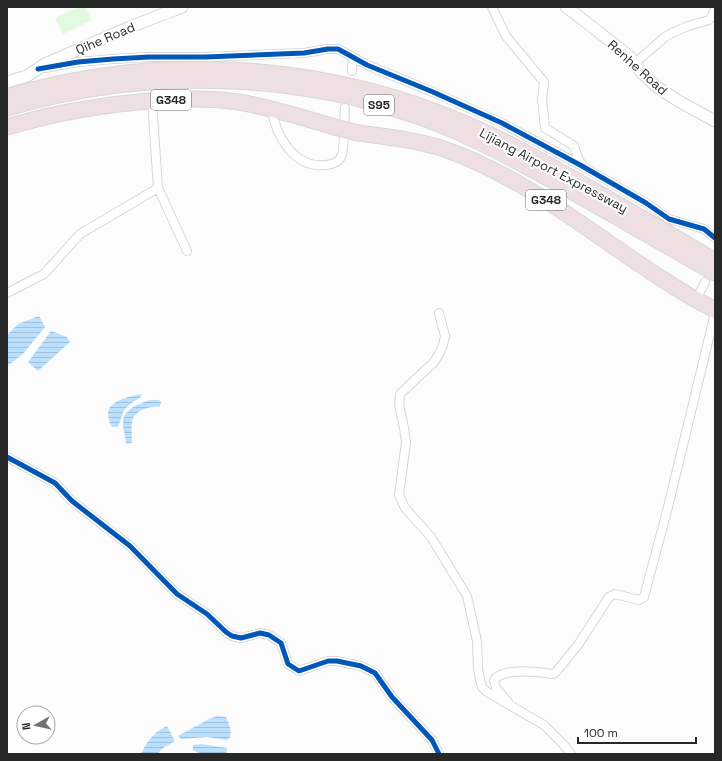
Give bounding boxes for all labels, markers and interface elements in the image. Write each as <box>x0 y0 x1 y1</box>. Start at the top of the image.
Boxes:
street label: Qihe Road <box>73 18 137 59</box>
street label: Renhe Road <box>604 36 671 99</box>
road number: G348 <box>151 90 191 110</box>
road number: S95 <box>364 95 394 115</box>
street label: Lijiang Airport Expressway <box>477 124 631 217</box>
road number: G348 <box>526 190 566 210</box>
north arrow <box>16 705 56 745</box>
scale bar <box>578 719 696 745</box>
text: N <box>19 722 34 731</box>
text: 100 m <box>584 725 618 741</box>

